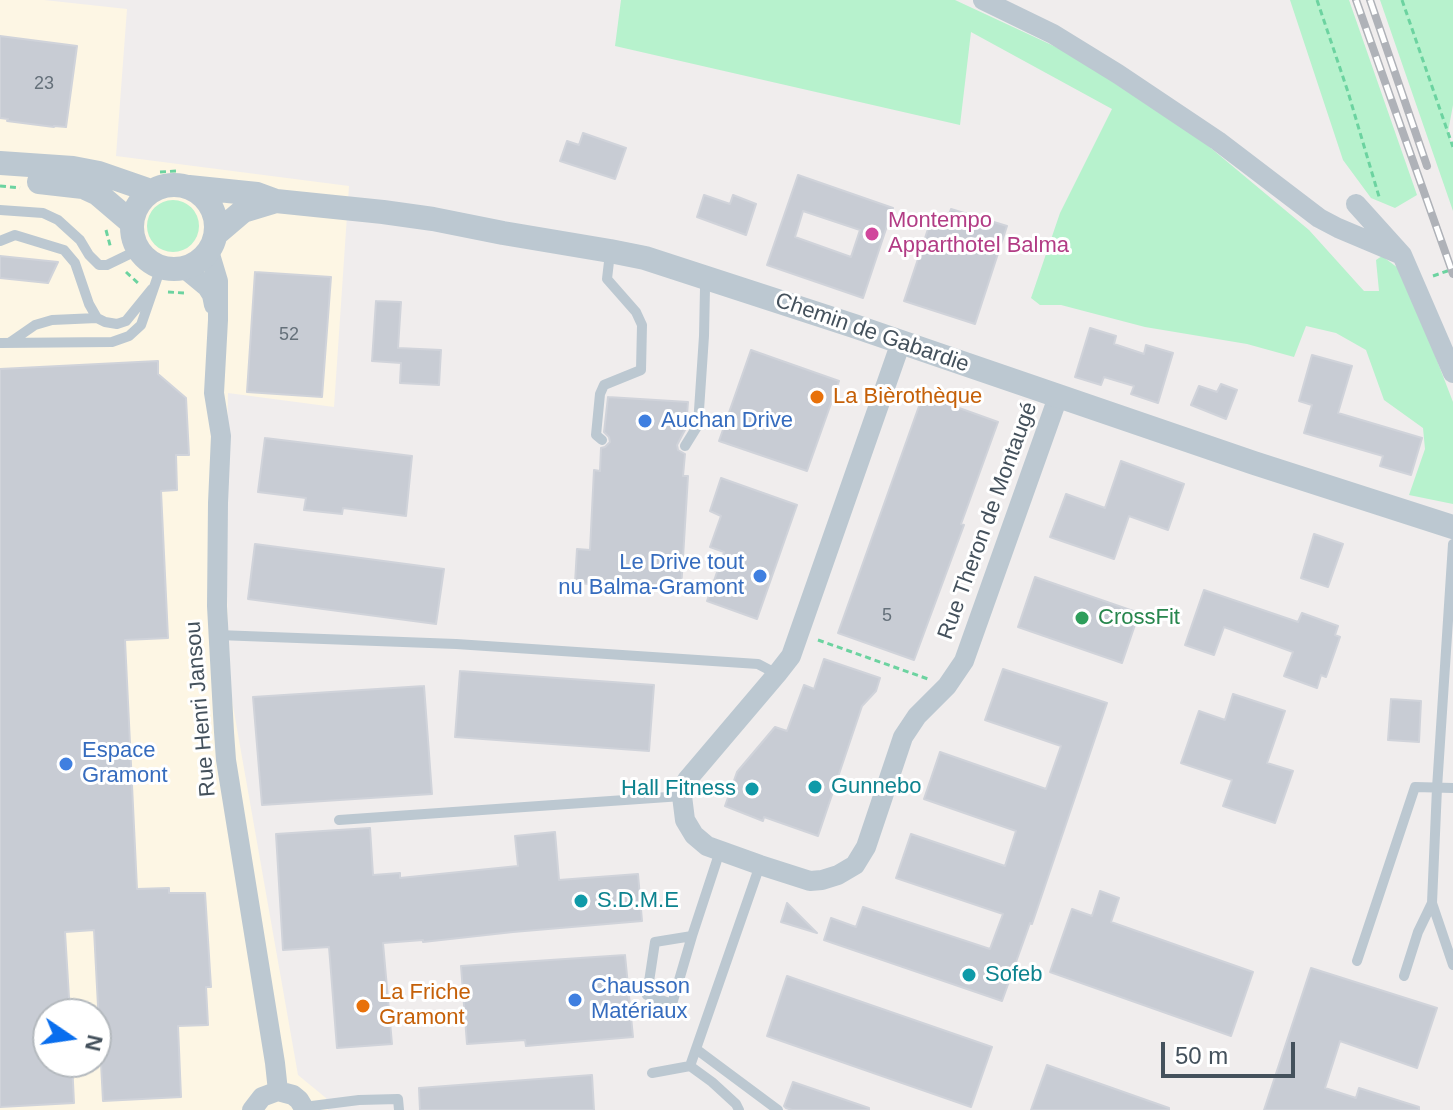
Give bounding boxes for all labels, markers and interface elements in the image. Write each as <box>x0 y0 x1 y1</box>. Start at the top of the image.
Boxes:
house number: 23 <box>34 73 54 95</box>
place label: Montempo Apparthotel Balma <box>888 208 1069 260</box>
marker: Montempo Apparthotel Balma <box>863 225 881 243</box>
street label: Chemin de Gabardie <box>772 287 972 379</box>
house number: 52 <box>279 324 299 346</box>
place label: La Bièrothèque <box>833 384 982 410</box>
marker: La Bièrothèque <box>808 388 826 406</box>
street label: Rue Theron de Montaugé <box>933 399 1043 643</box>
place label: Auchan Drive <box>661 408 793 434</box>
marker: Auchan Drive <box>636 412 654 430</box>
place label: Le Drive tout nu Balma-Gramont <box>558 550 744 602</box>
marker: Le Drive tout nu Balma-Gramont <box>751 567 769 585</box>
house number: 5 <box>882 605 892 627</box>
place label: CrossFit <box>1098 605 1180 631</box>
marker: CrossFit <box>1073 609 1091 627</box>
street label: Rue Henri Jansou <box>180 620 222 798</box>
place label: Espace Gramont <box>82 738 168 790</box>
marker: Espace Gramont <box>57 755 75 773</box>
place label: Gunnebo <box>831 774 922 800</box>
place label: Hall Fitness <box>621 776 736 802</box>
marker: Gunnebo <box>806 778 824 796</box>
marker: Hall Fitness <box>743 780 761 798</box>
place label: S.D.M.E <box>597 888 679 914</box>
marker: S.D.M.E <box>572 892 590 910</box>
place label: Sofeb <box>985 962 1042 988</box>
marker: Sofeb <box>960 966 978 984</box>
place label: Chausson Matériaux <box>591 974 690 1026</box>
place label: La Friche Gramont <box>379 980 471 1032</box>
marker: Chausson Matériaux <box>566 991 584 1009</box>
marker: La Friche Gramont <box>354 997 372 1015</box>
north arrow <box>32 998 112 1078</box>
scale bar <box>1165 1026 1299 1076</box>
text: N <box>80 1033 108 1054</box>
text: 50 m <box>1175 1042 1228 1069</box>

